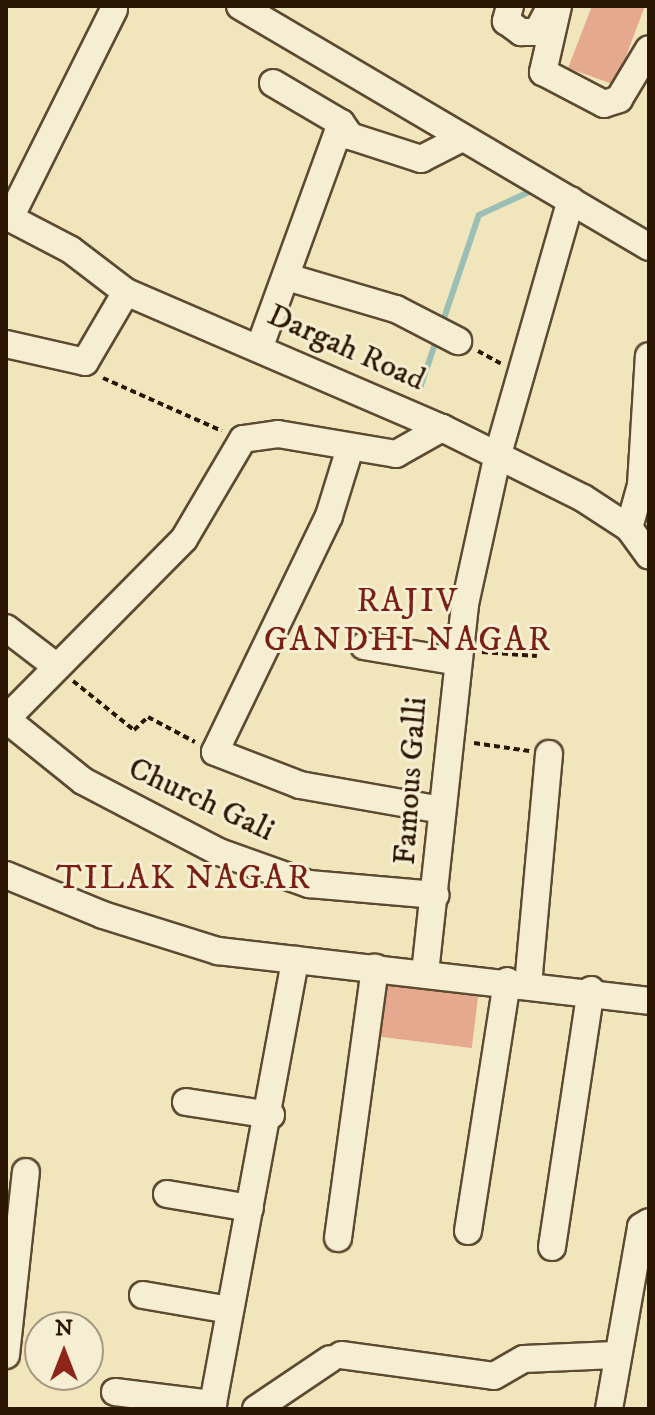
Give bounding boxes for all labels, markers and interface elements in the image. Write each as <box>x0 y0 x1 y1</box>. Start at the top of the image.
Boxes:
street label: Dargah Road <box>261 296 431 400</box>
district label: RAJIV GANDHI NAGAR <box>264 581 552 660</box>
street label: Famous Galli <box>386 696 436 866</box>
street label: Church Gali <box>122 750 280 850</box>
district label: TILAK NAGAR <box>56 859 312 899</box>
north arrow <box>24 1311 104 1391</box>
text: N <box>55 1315 73 1342</box>

